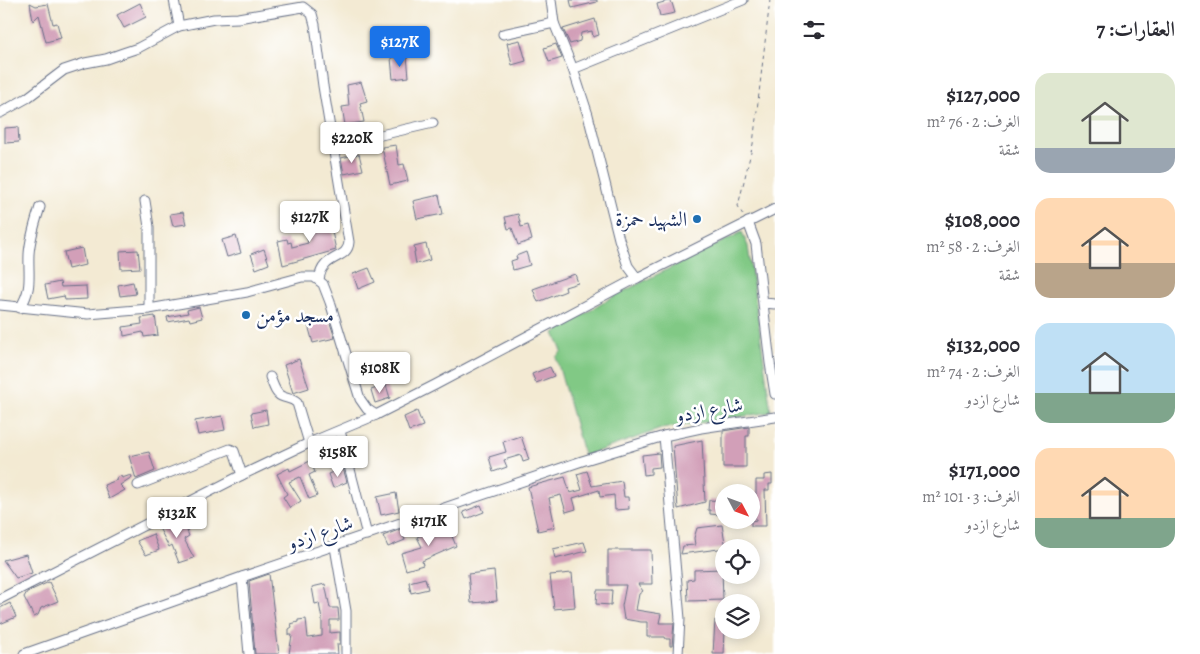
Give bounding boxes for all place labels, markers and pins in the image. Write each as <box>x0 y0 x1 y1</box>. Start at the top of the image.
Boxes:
pin: $127K <box>365 26 435 68</box>
pin: $220K <box>317 121 387 164</box>
pin: $127K <box>275 200 345 243</box>
place label: الشهيد حمزة <box>615 206 687 233</box>
marker: الشهيد حمزة <box>691 213 703 225</box>
place label: مسجد مؤمن <box>256 302 334 329</box>
marker: مسجد مؤمن <box>240 309 252 321</box>
pin: $108K <box>345 352 415 394</box>
pin: $158K <box>303 436 373 478</box>
pin: $132K <box>142 496 212 539</box>
pin: $171K <box>394 504 464 547</box>

